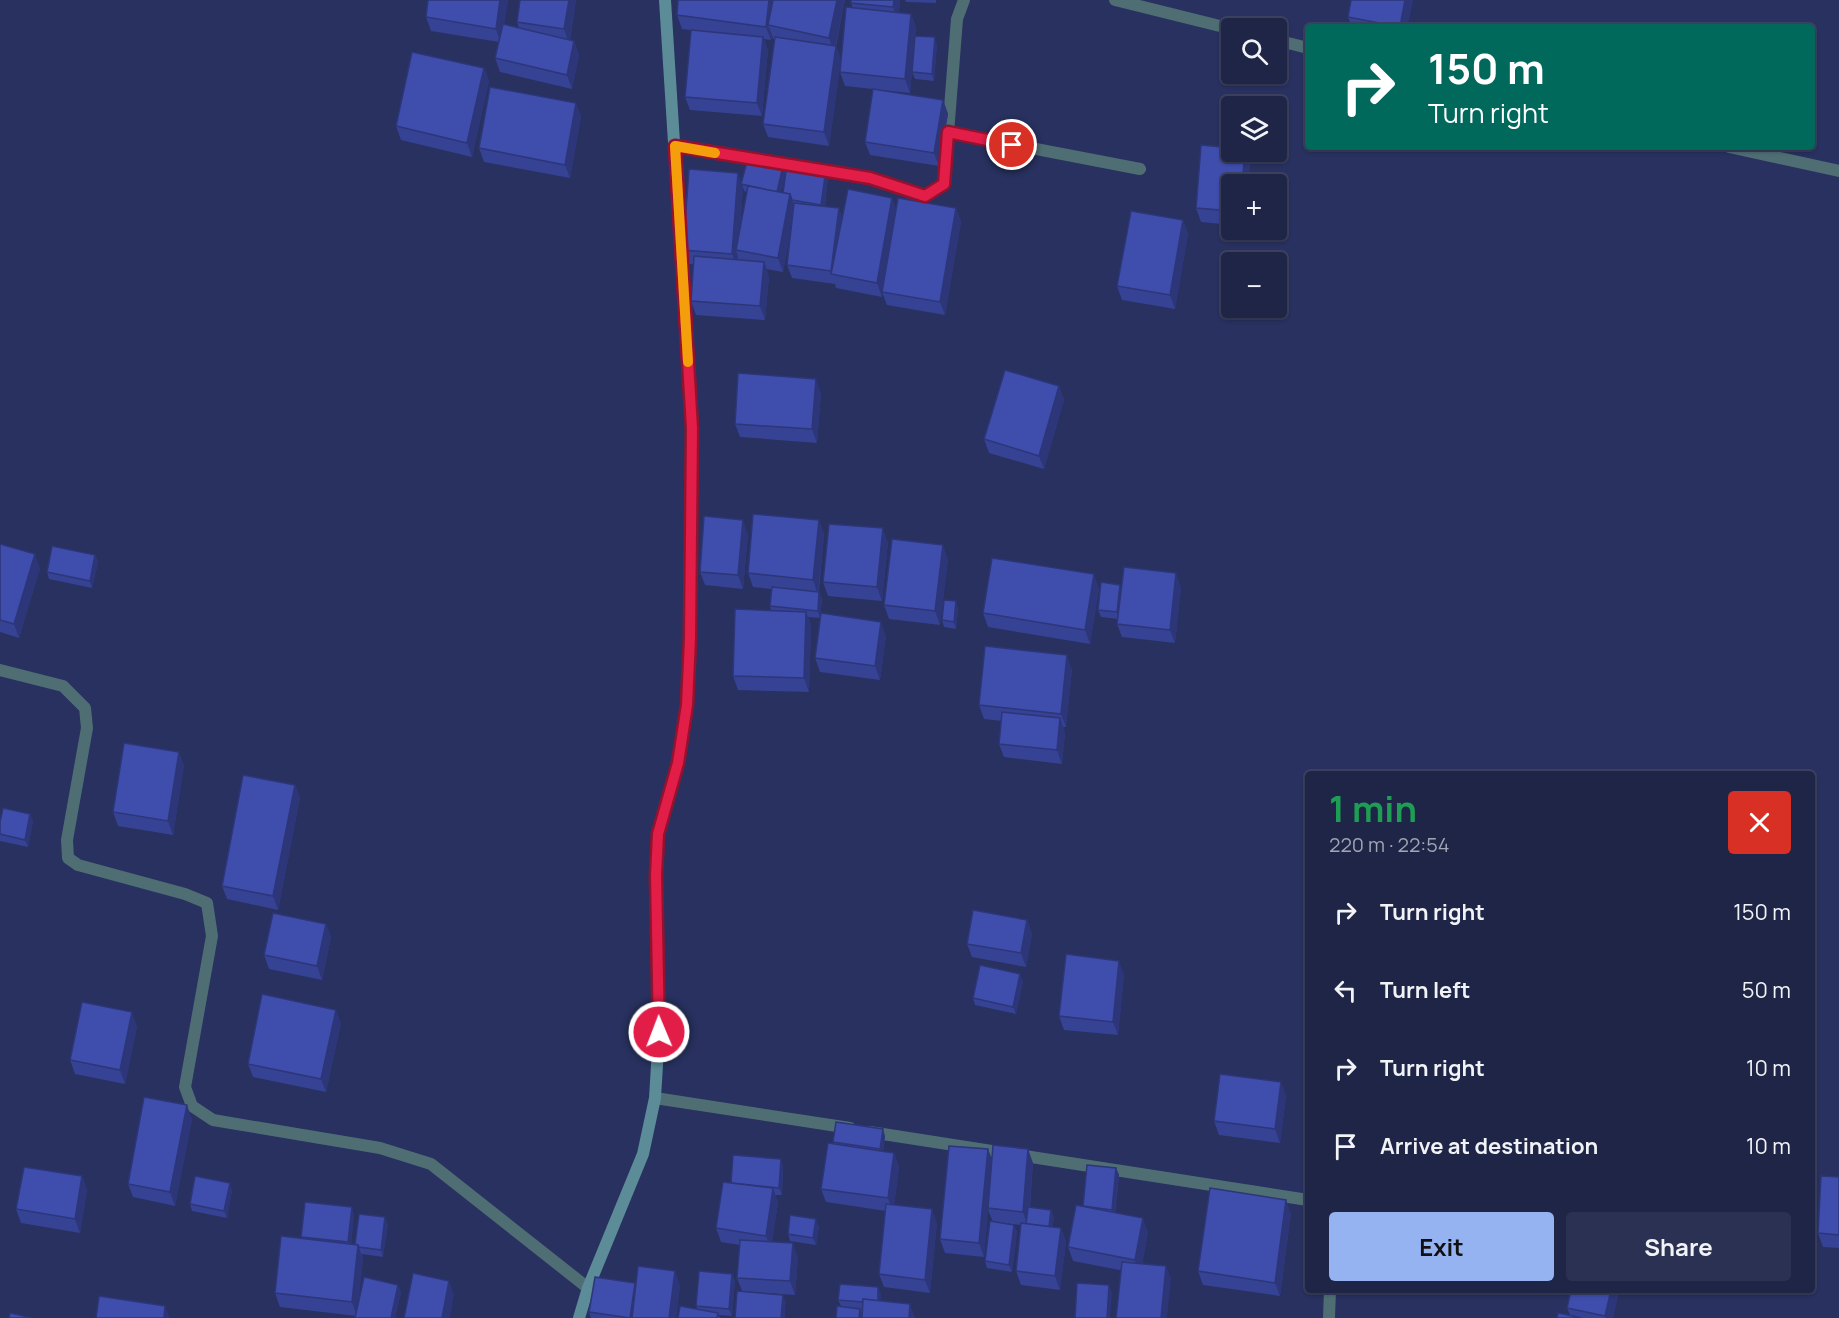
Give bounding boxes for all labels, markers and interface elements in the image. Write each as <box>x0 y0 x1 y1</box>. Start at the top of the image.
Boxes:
map controls <box>1221 18 1287 318</box>
button: search <box>1221 18 1287 84</box>
text: 150 m <box>1428 39 1545 97</box>
icon: right <box>1329 48 1407 126</box>
text: Turn right <box>1428 94 1549 131</box>
button: layers <box>1221 96 1287 162</box>
pin <box>986 119 1037 170</box>
icon: arrive <box>995 128 1028 161</box>
button: + <box>1221 174 1287 240</box>
button: − <box>1221 252 1287 318</box>
text: 1 min <box>1329 784 1417 833</box>
button: close <box>1728 791 1791 854</box>
text: 220 m · 22:54 <box>1329 831 1450 858</box>
icon: right <box>1329 896 1362 929</box>
text: Turn right <box>1380 897 1485 927</box>
text: 150 m <box>1733 897 1791 927</box>
icon: left <box>1329 974 1362 1007</box>
text: Turn left <box>1380 975 1470 1005</box>
text: 50 m <box>1742 975 1791 1005</box>
position arrow <box>627 1000 691 1064</box>
icon: right <box>1329 1052 1362 1085</box>
text: Turn right <box>1380 1053 1485 1083</box>
text: 10 m <box>1746 1053 1791 1083</box>
icon: arrive <box>1329 1130 1362 1163</box>
text: Arrive at destination <box>1380 1131 1598 1161</box>
text: 10 m <box>1746 1131 1791 1161</box>
button: Exit <box>1329 1212 1554 1281</box>
button: Share <box>1566 1212 1791 1281</box>

